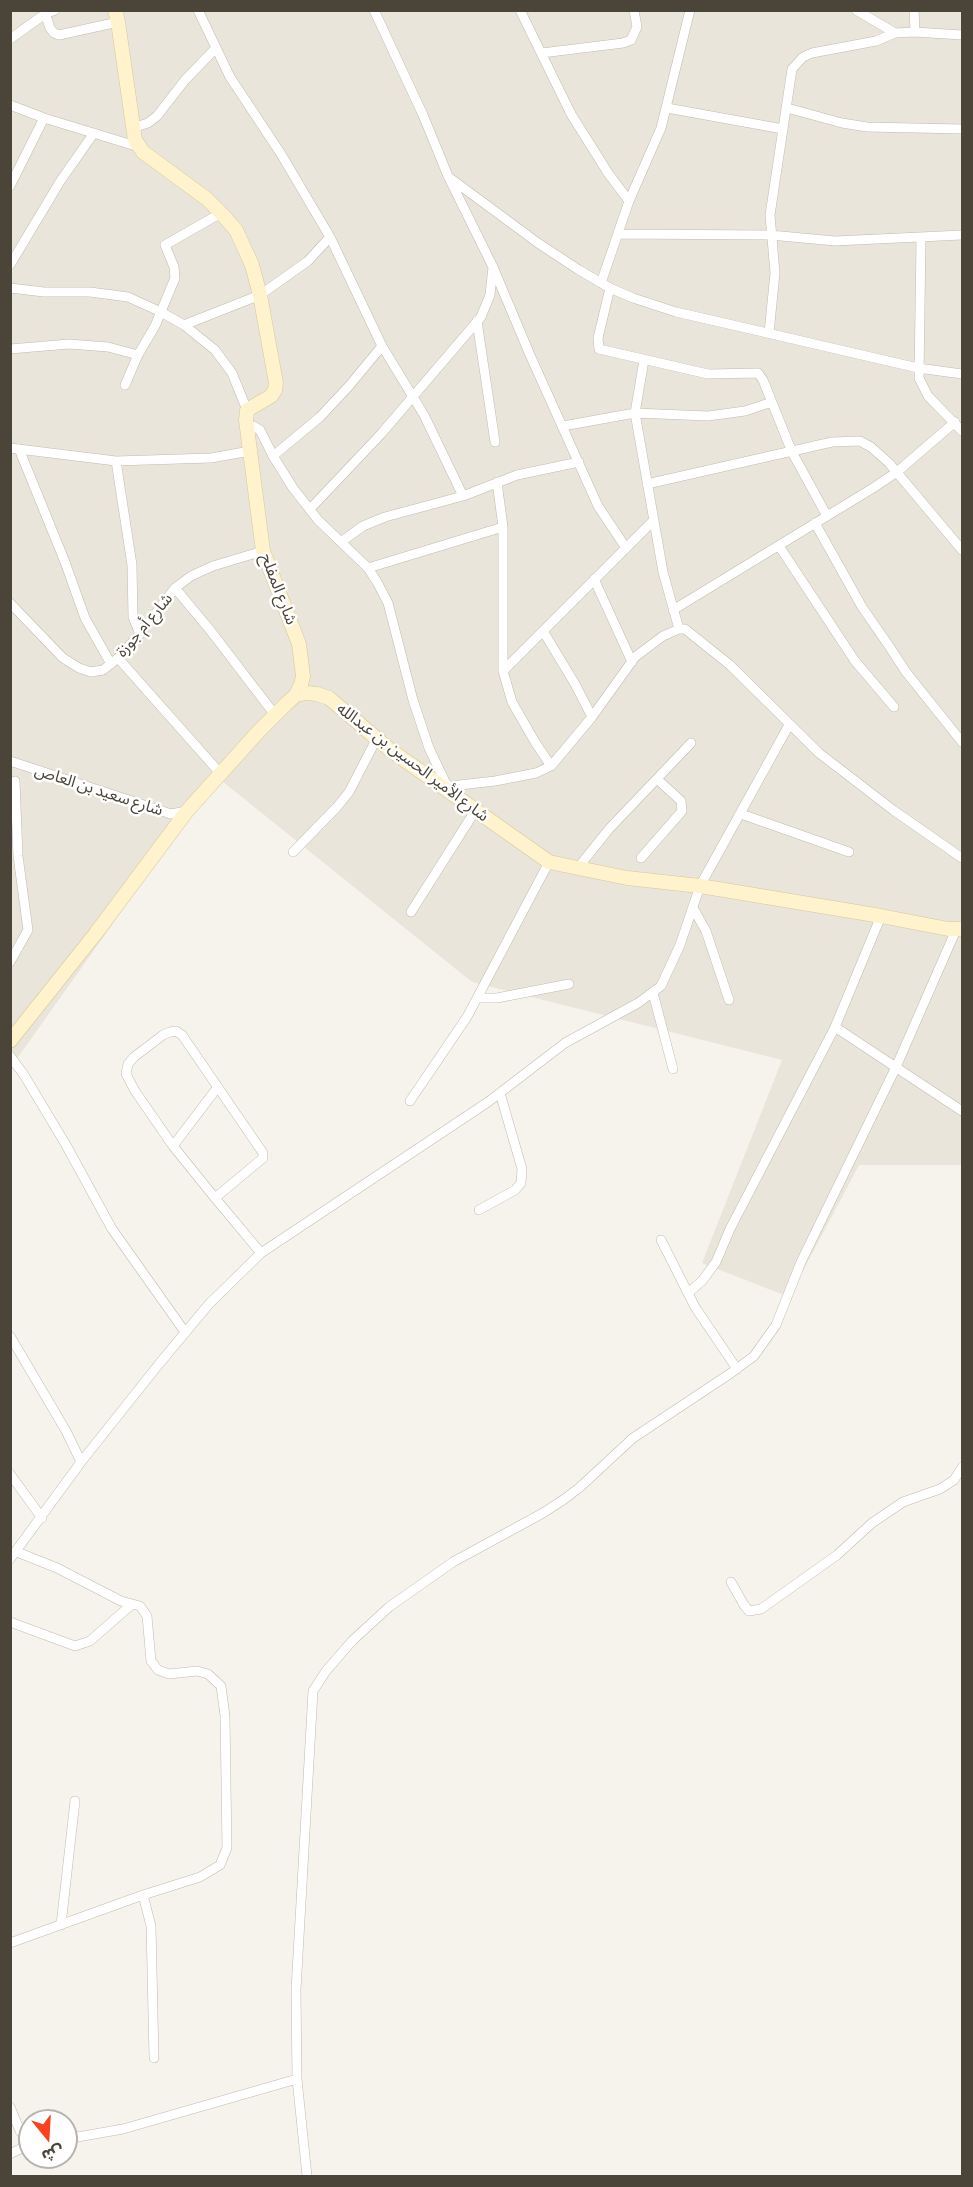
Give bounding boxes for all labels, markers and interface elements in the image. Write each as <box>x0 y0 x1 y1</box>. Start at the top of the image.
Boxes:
street label: شارع المفلح <box>257 551 301 627</box>
street label: شارع أم جوزة <box>112 589 176 661</box>
street label: شارع الأمير الحسين بن عبدالله <box>333 699 493 825</box>
street label: شارع سعيد بن العاص <box>33 760 165 820</box>
north arrow <box>18 2109 78 2169</box>
text: ش <box>40 2142 66 2167</box>

